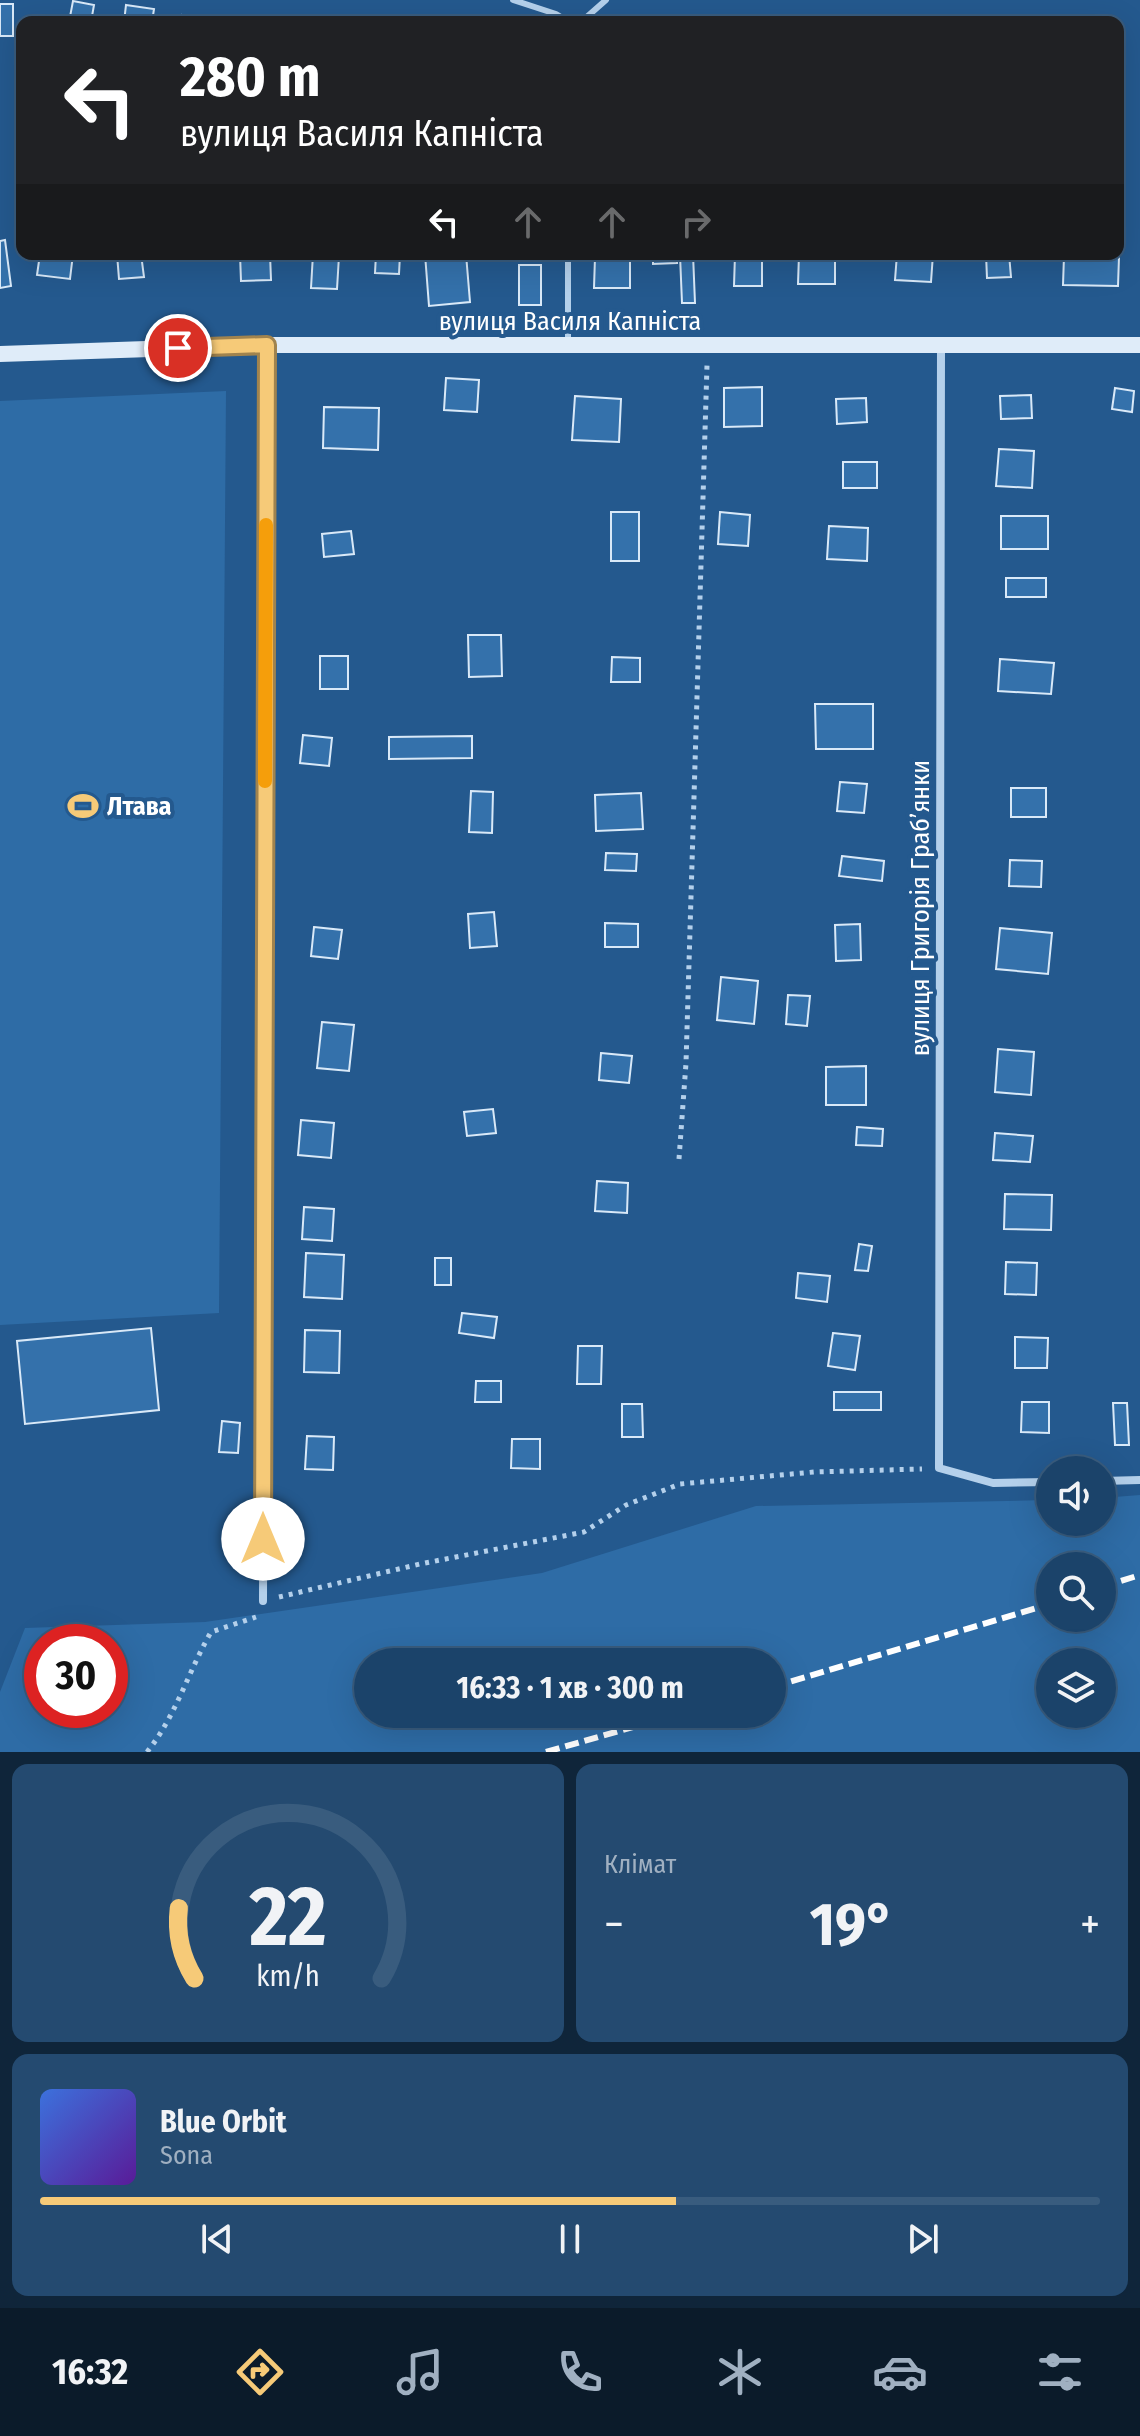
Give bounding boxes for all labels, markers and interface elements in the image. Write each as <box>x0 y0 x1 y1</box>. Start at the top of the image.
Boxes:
text: 280 m <box>180 44 320 111</box>
icon: left <box>48 48 152 152</box>
text: вулиця Василя Капніста <box>180 112 544 156</box>
icon: left <box>422 200 466 244</box>
icon: ahead <box>506 200 550 244</box>
icon: ahead <box>590 200 634 244</box>
icon: right <box>674 200 718 244</box>
street label: вулиця Василя Капніста <box>439 306 701 337</box>
pin <box>144 314 212 382</box>
icon: arrive <box>156 326 200 370</box>
street label: вулиця Григорія Грабʼянки <box>905 760 936 1056</box>
sports icon: Лтава <box>66 789 100 823</box>
place label: Лтава <box>107 791 172 822</box>
map controls <box>1036 1456 1116 1728</box>
button: sound <box>1036 1456 1116 1536</box>
position arrow <box>221 1497 305 1581</box>
button: search <box>1036 1552 1116 1632</box>
speed limit sign: 30 <box>24 1624 128 1728</box>
button: layers <box>1036 1648 1116 1728</box>
text: 16:33 · 1 хв · 300 m <box>456 1670 684 1706</box>
text: Клімат <box>604 1849 676 1880</box>
text: 22 <box>248 1867 327 1967</box>
text: 19° <box>810 1889 894 1961</box>
text: − <box>604 1898 624 1951</box>
text: + <box>1080 1898 1100 1951</box>
text: km/h <box>256 1959 320 1994</box>
text: Blue Orbit <box>160 2104 286 2140</box>
text: Sona <box>160 2140 213 2171</box>
icon: previous <box>195 2217 239 2261</box>
icon: pause <box>548 2217 592 2261</box>
icon: next <box>901 2217 945 2261</box>
icon: directions <box>232 2344 288 2400</box>
icon: music <box>392 2344 448 2400</box>
icon: phone <box>552 2344 608 2400</box>
icon: climate <box>712 2344 768 2400</box>
icon: car <box>872 2344 928 2400</box>
icon: filters <box>1032 2344 1088 2400</box>
text: 16:32 <box>52 2350 128 2394</box>

